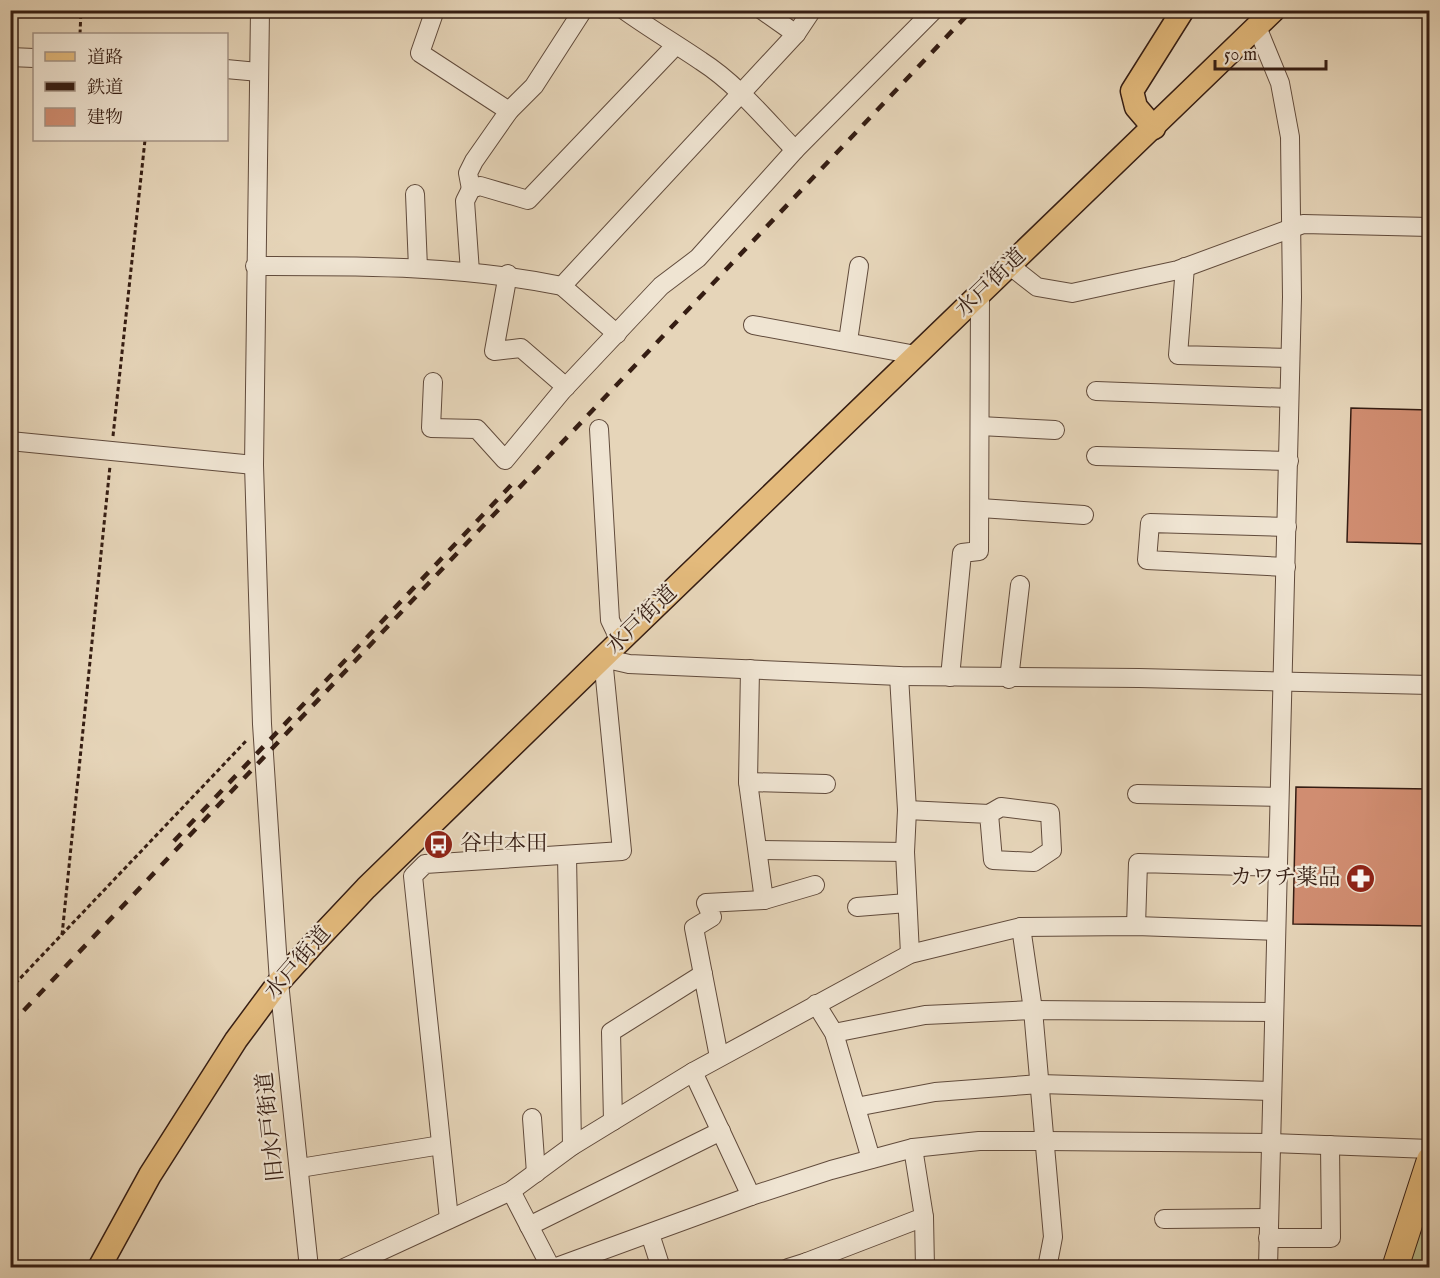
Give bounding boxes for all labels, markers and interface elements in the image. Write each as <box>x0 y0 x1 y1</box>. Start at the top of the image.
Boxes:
legend <box>33 33 228 141</box>
scale bar <box>1215 33 1326 71</box>
text: 50 m <box>1224 44 1257 67</box>
text: 道路 <box>87 47 123 70</box>
text: 鉄道 <box>87 77 123 100</box>
text: 建物 <box>87 107 123 130</box>
street label: 水戸街道 <box>950 242 1032 324</box>
street label: 水戸街道 <box>601 579 683 661</box>
bus stop icon: 谷中本田 <box>423 828 455 860</box>
place label: 谷中本田 <box>460 830 548 858</box>
pharmacy icon: カワチ薬品 <box>1345 862 1377 894</box>
place label: カワチ薬品 <box>1230 864 1340 892</box>
street label: 水戸街道 <box>259 921 337 1005</box>
street label: 旧水戸街道 <box>251 1071 291 1183</box>

